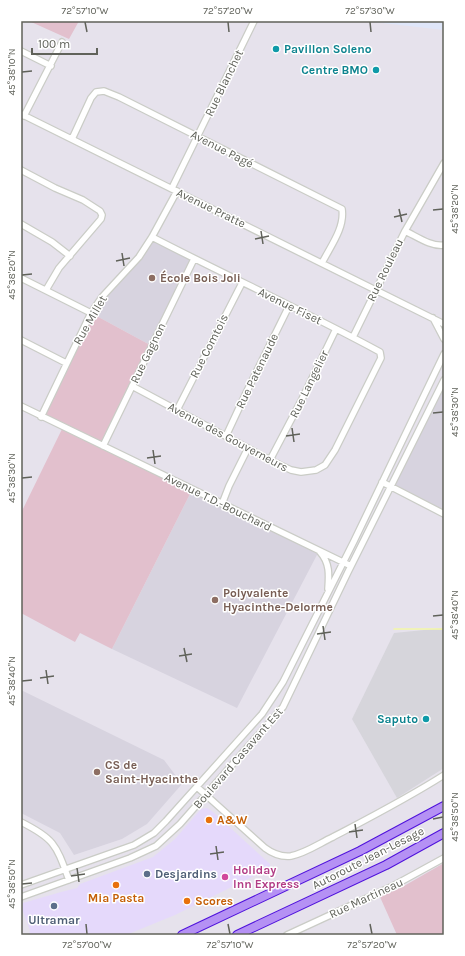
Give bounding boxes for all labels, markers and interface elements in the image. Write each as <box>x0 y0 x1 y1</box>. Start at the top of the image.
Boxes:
text: 72°57'10"W <box>62 5 108 17</box>
text: 72°57'20"W <box>203 5 253 17</box>
text: 72°57'30"W <box>345 5 395 17</box>
scale bar <box>32 30 97 56</box>
text: 100 m <box>38 37 70 51</box>
place label: Pavillon Soleno <box>284 42 372 56</box>
marker: Pavillon Soleno <box>271 44 281 54</box>
street label: Rue Blanchet <box>202 47 246 119</box>
text: 45°38'10"N <box>6 48 18 96</box>
place label: Centre BMO <box>301 63 368 77</box>
marker: Centre BMO <box>371 65 381 75</box>
street label: Avenue Pagé <box>188 127 256 171</box>
text: 45°38'20"N <box>449 184 461 234</box>
street label: Avenue Pratte <box>174 185 248 231</box>
street label: Rue Rouleau <box>364 236 406 304</box>
text: 45°38'20"N <box>6 250 18 300</box>
place label: École Bois Joli <box>160 270 241 285</box>
marker: École Bois Joli <box>147 273 157 283</box>
street label: Avenue Fiset <box>256 285 325 328</box>
street label: Rue Millet <box>70 292 110 347</box>
street label: Rue Comtois <box>187 312 231 380</box>
street label: Rue Gagnon <box>127 320 169 386</box>
street label: Rue Patenaude <box>233 331 281 411</box>
street label: Rue Langelier <box>287 347 332 420</box>
text: 45°38'30"N <box>449 387 461 437</box>
street label: Avenue des Gouverneurs <box>165 399 291 475</box>
text: 45°38'30"N <box>6 453 18 503</box>
street label: Avenue T.D.-Bouchard <box>162 470 274 534</box>
place label: Polyvalente Hyacinthe-Delorme <box>223 586 333 614</box>
text: 45°38'40"N <box>449 590 461 640</box>
marker: Polyvalente Hyacinthe-Delorme <box>210 595 220 605</box>
text: 45°38'40"N <box>6 656 18 706</box>
street label: Boulevard Casavant Est <box>190 704 286 811</box>
place label: Saputo <box>377 712 418 726</box>
marker: Saputo <box>421 714 431 724</box>
place label: CS de Saint-Hyacinthe <box>105 758 198 786</box>
marker: CS de Saint-Hyacinthe <box>92 767 102 777</box>
text: 45°38'50"N <box>449 792 461 842</box>
place label: A&W <box>217 813 248 827</box>
marker: A&W <box>204 815 214 825</box>
street label: Autoroute Jean-Lesage <box>310 824 426 892</box>
text: 45°38'50"N <box>6 859 18 909</box>
place label: Holiday Inn Express <box>233 863 299 891</box>
place label: Desjardins <box>155 867 217 881</box>
marker: Desjardins <box>142 869 152 879</box>
marker: Holiday Inn Express <box>220 872 230 882</box>
street label: Rue Martineau <box>327 875 405 921</box>
marker: Mia Pasta <box>111 880 121 890</box>
place label: Mia Pasta <box>88 891 144 905</box>
place label: Scores <box>195 894 233 908</box>
marker: Scores <box>182 896 192 906</box>
marker: Ultramar <box>49 901 59 911</box>
place label: Ultramar <box>28 913 80 927</box>
text: 72°57'00"W <box>62 939 112 951</box>
text: 72°57'10"W <box>207 939 253 951</box>
text: 72°57'20"W <box>347 939 397 951</box>

